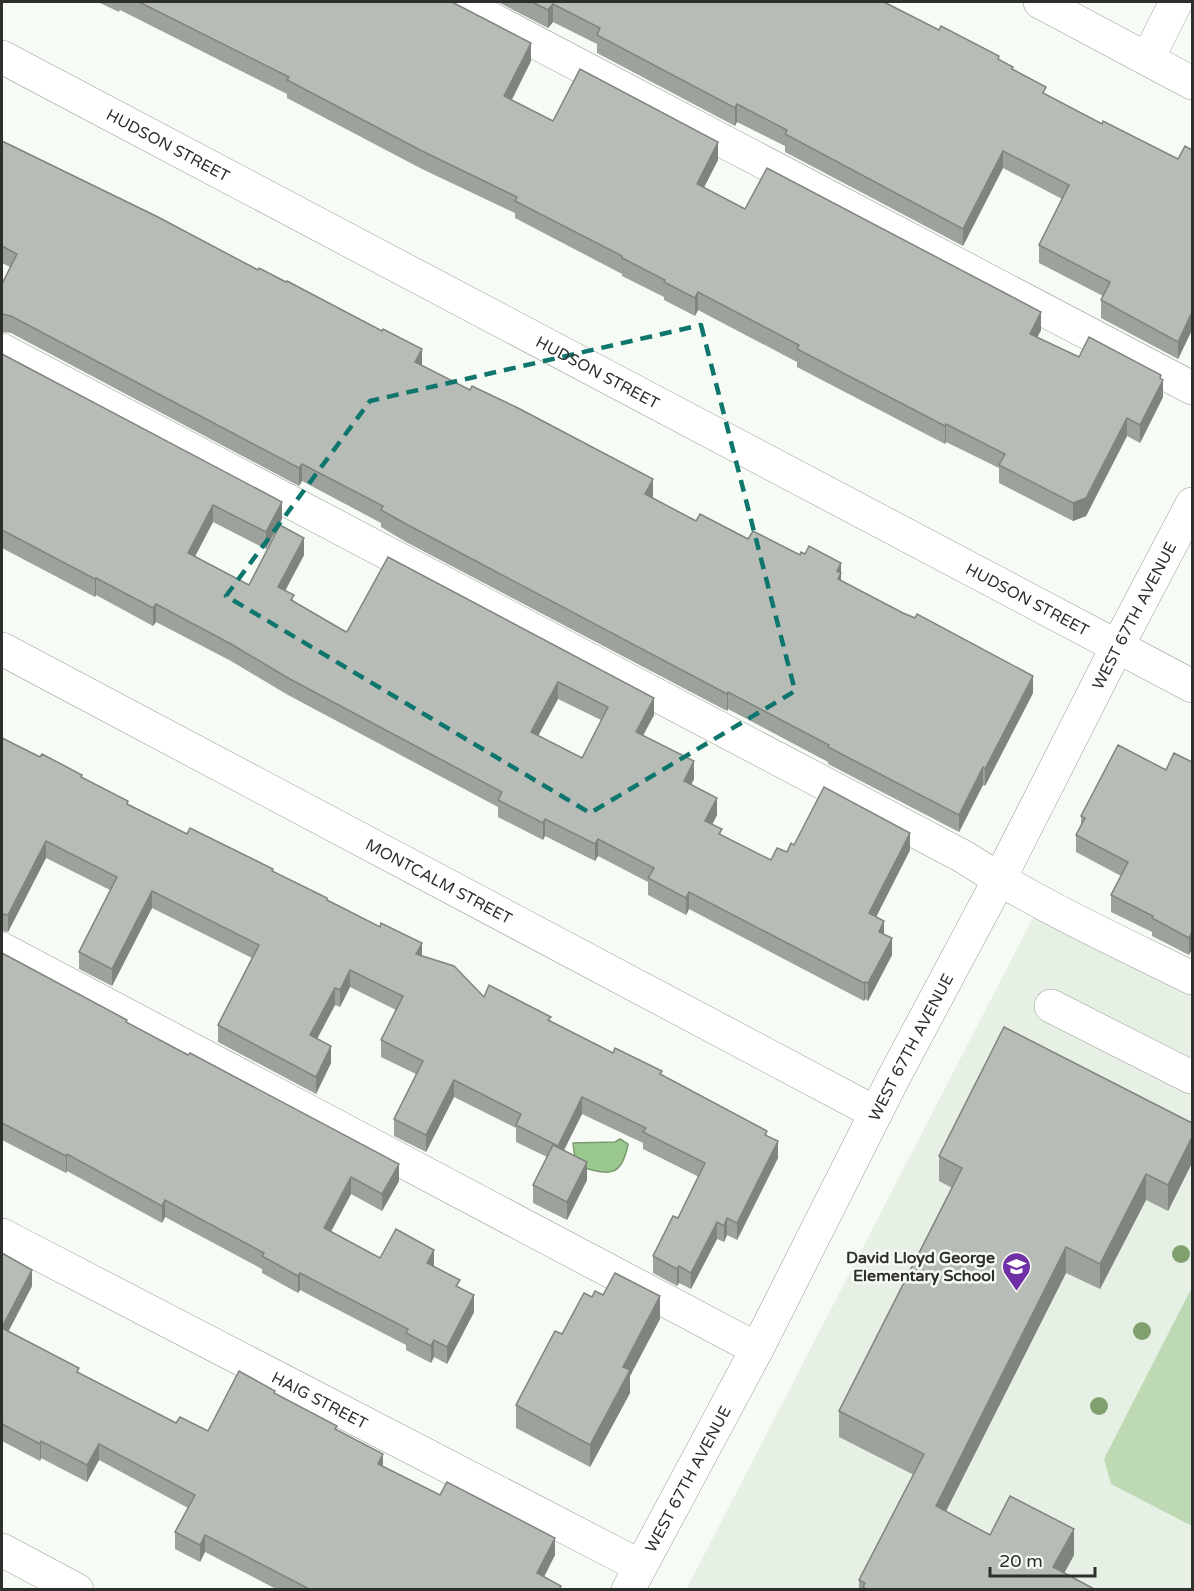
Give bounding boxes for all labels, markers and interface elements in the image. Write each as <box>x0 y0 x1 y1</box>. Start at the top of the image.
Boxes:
street label: HUDSON STREET <box>103 105 233 187</box>
street label: HUDSON STREET <box>532 332 663 414</box>
street label: WEST 67TH AVENUE <box>1088 539 1181 693</box>
street label: HUDSON STREET <box>962 559 1092 641</box>
street label: MONTCALM STREET <box>362 835 516 929</box>
street label: WEST 67TH AVENUE <box>865 971 958 1125</box>
place label: David Lloyd George Elementary School <box>846 1248 995 1286</box>
school or university icon: David Lloyd George Elementary School <box>1000 1250 1032 1292</box>
street label: HAIG STREET <box>268 1368 371 1434</box>
street label: WEST 67TH AVENUE <box>641 1403 736 1556</box>
scale bar <box>990 1540 1095 1578</box>
text: 20 m <box>999 1550 1043 1572</box>

